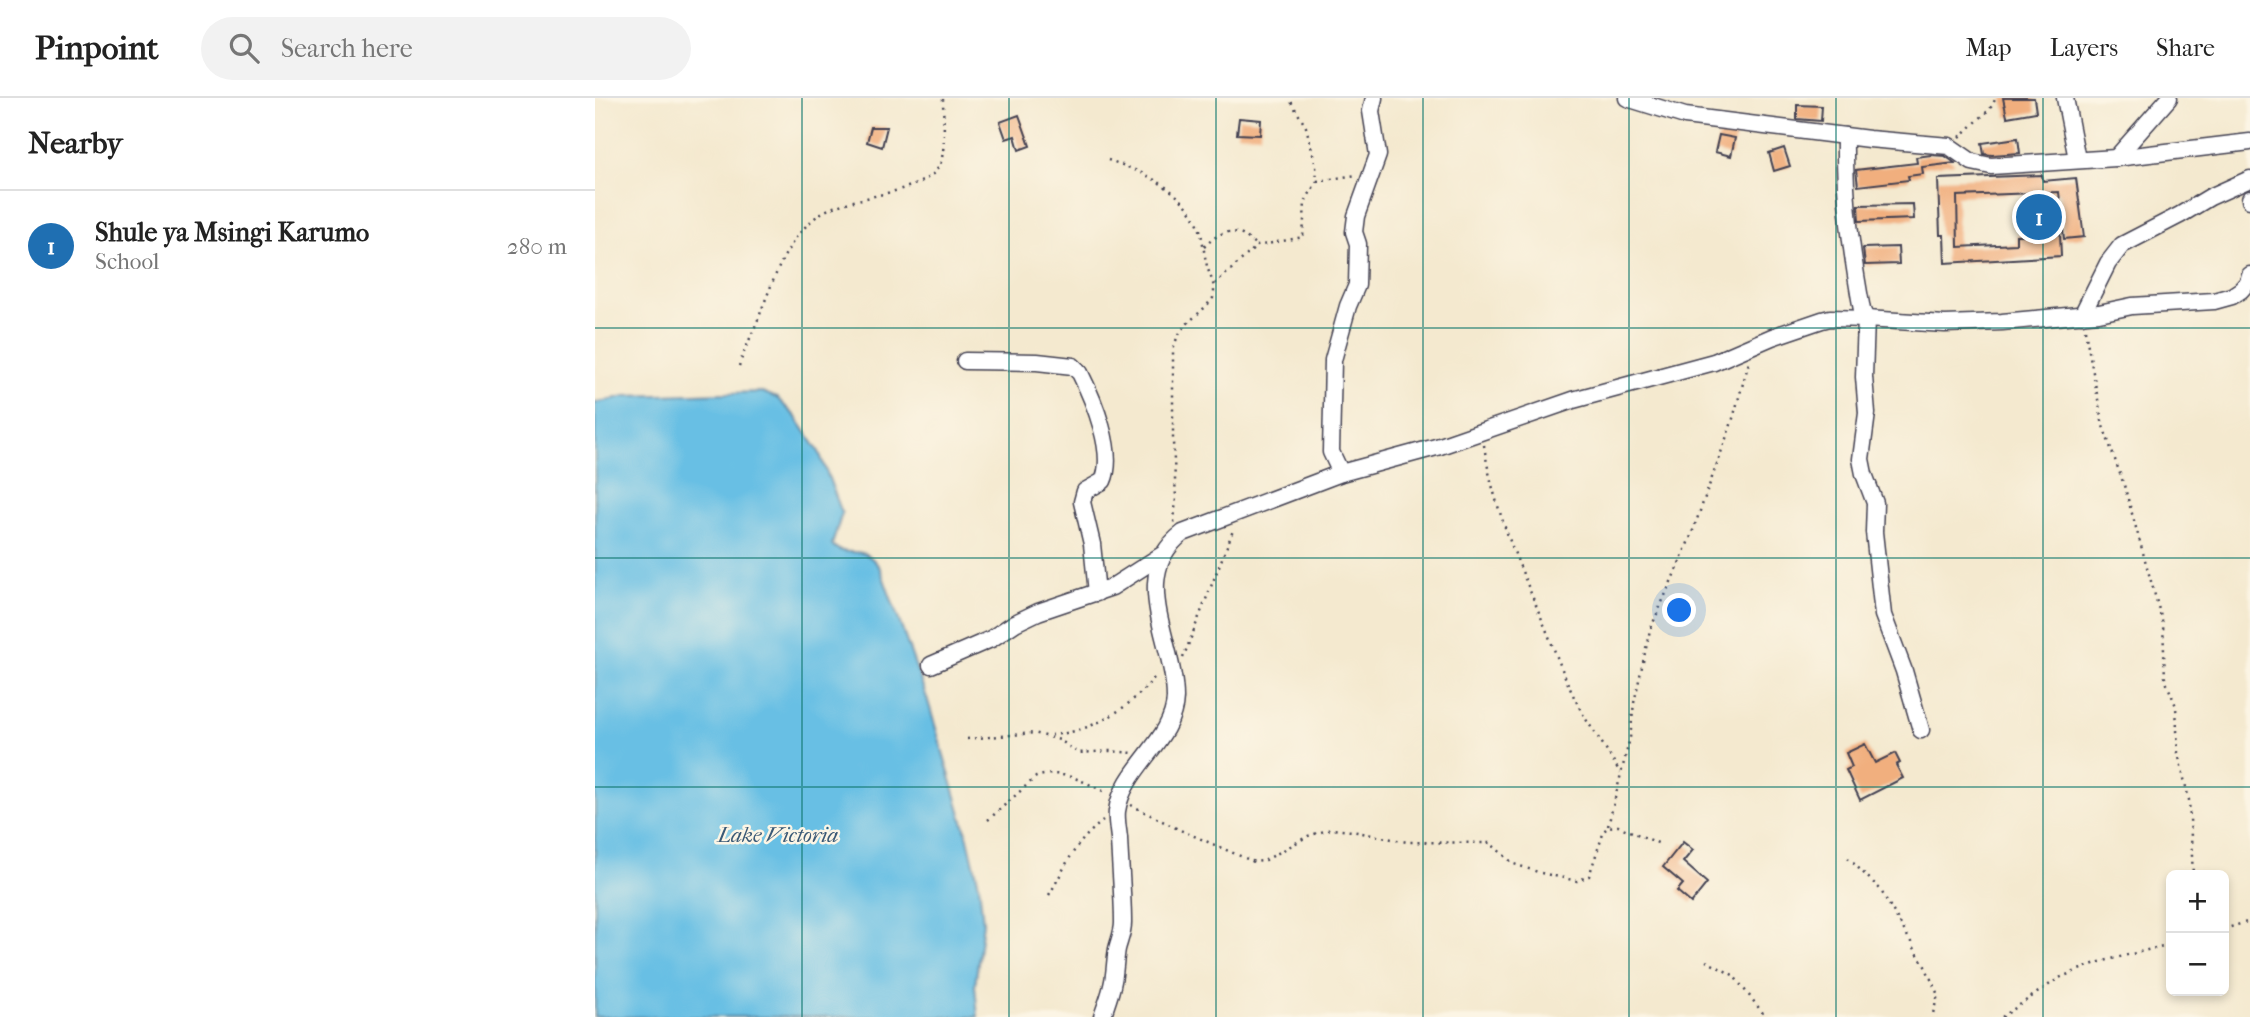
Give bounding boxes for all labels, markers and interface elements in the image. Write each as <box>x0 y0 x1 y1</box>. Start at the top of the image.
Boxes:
search box <box>201 17 691 80</box>
text: Pinpoint <box>35 29 159 68</box>
icon: search <box>225 29 263 67</box>
text: Search here <box>281 33 413 64</box>
text: Map <box>1966 34 2012 62</box>
text: Layers <box>2050 34 2118 62</box>
text: Share <box>2156 34 2215 62</box>
text: Nearby <box>28 126 123 161</box>
pin: 1 <box>2016 191 2062 243</box>
text: Shule ya Msingi Karumo <box>95 217 369 248</box>
text: 1 <box>47 233 55 260</box>
text: 280 m <box>507 233 567 260</box>
text: School <box>95 248 159 275</box>
your location <box>1662 593 1696 627</box>
water label: Lake Victoria <box>716 823 838 847</box>
map controls <box>2166 870 2229 996</box>
button: + <box>2166 870 2229 933</box>
button: − <box>2166 933 2229 996</box>

